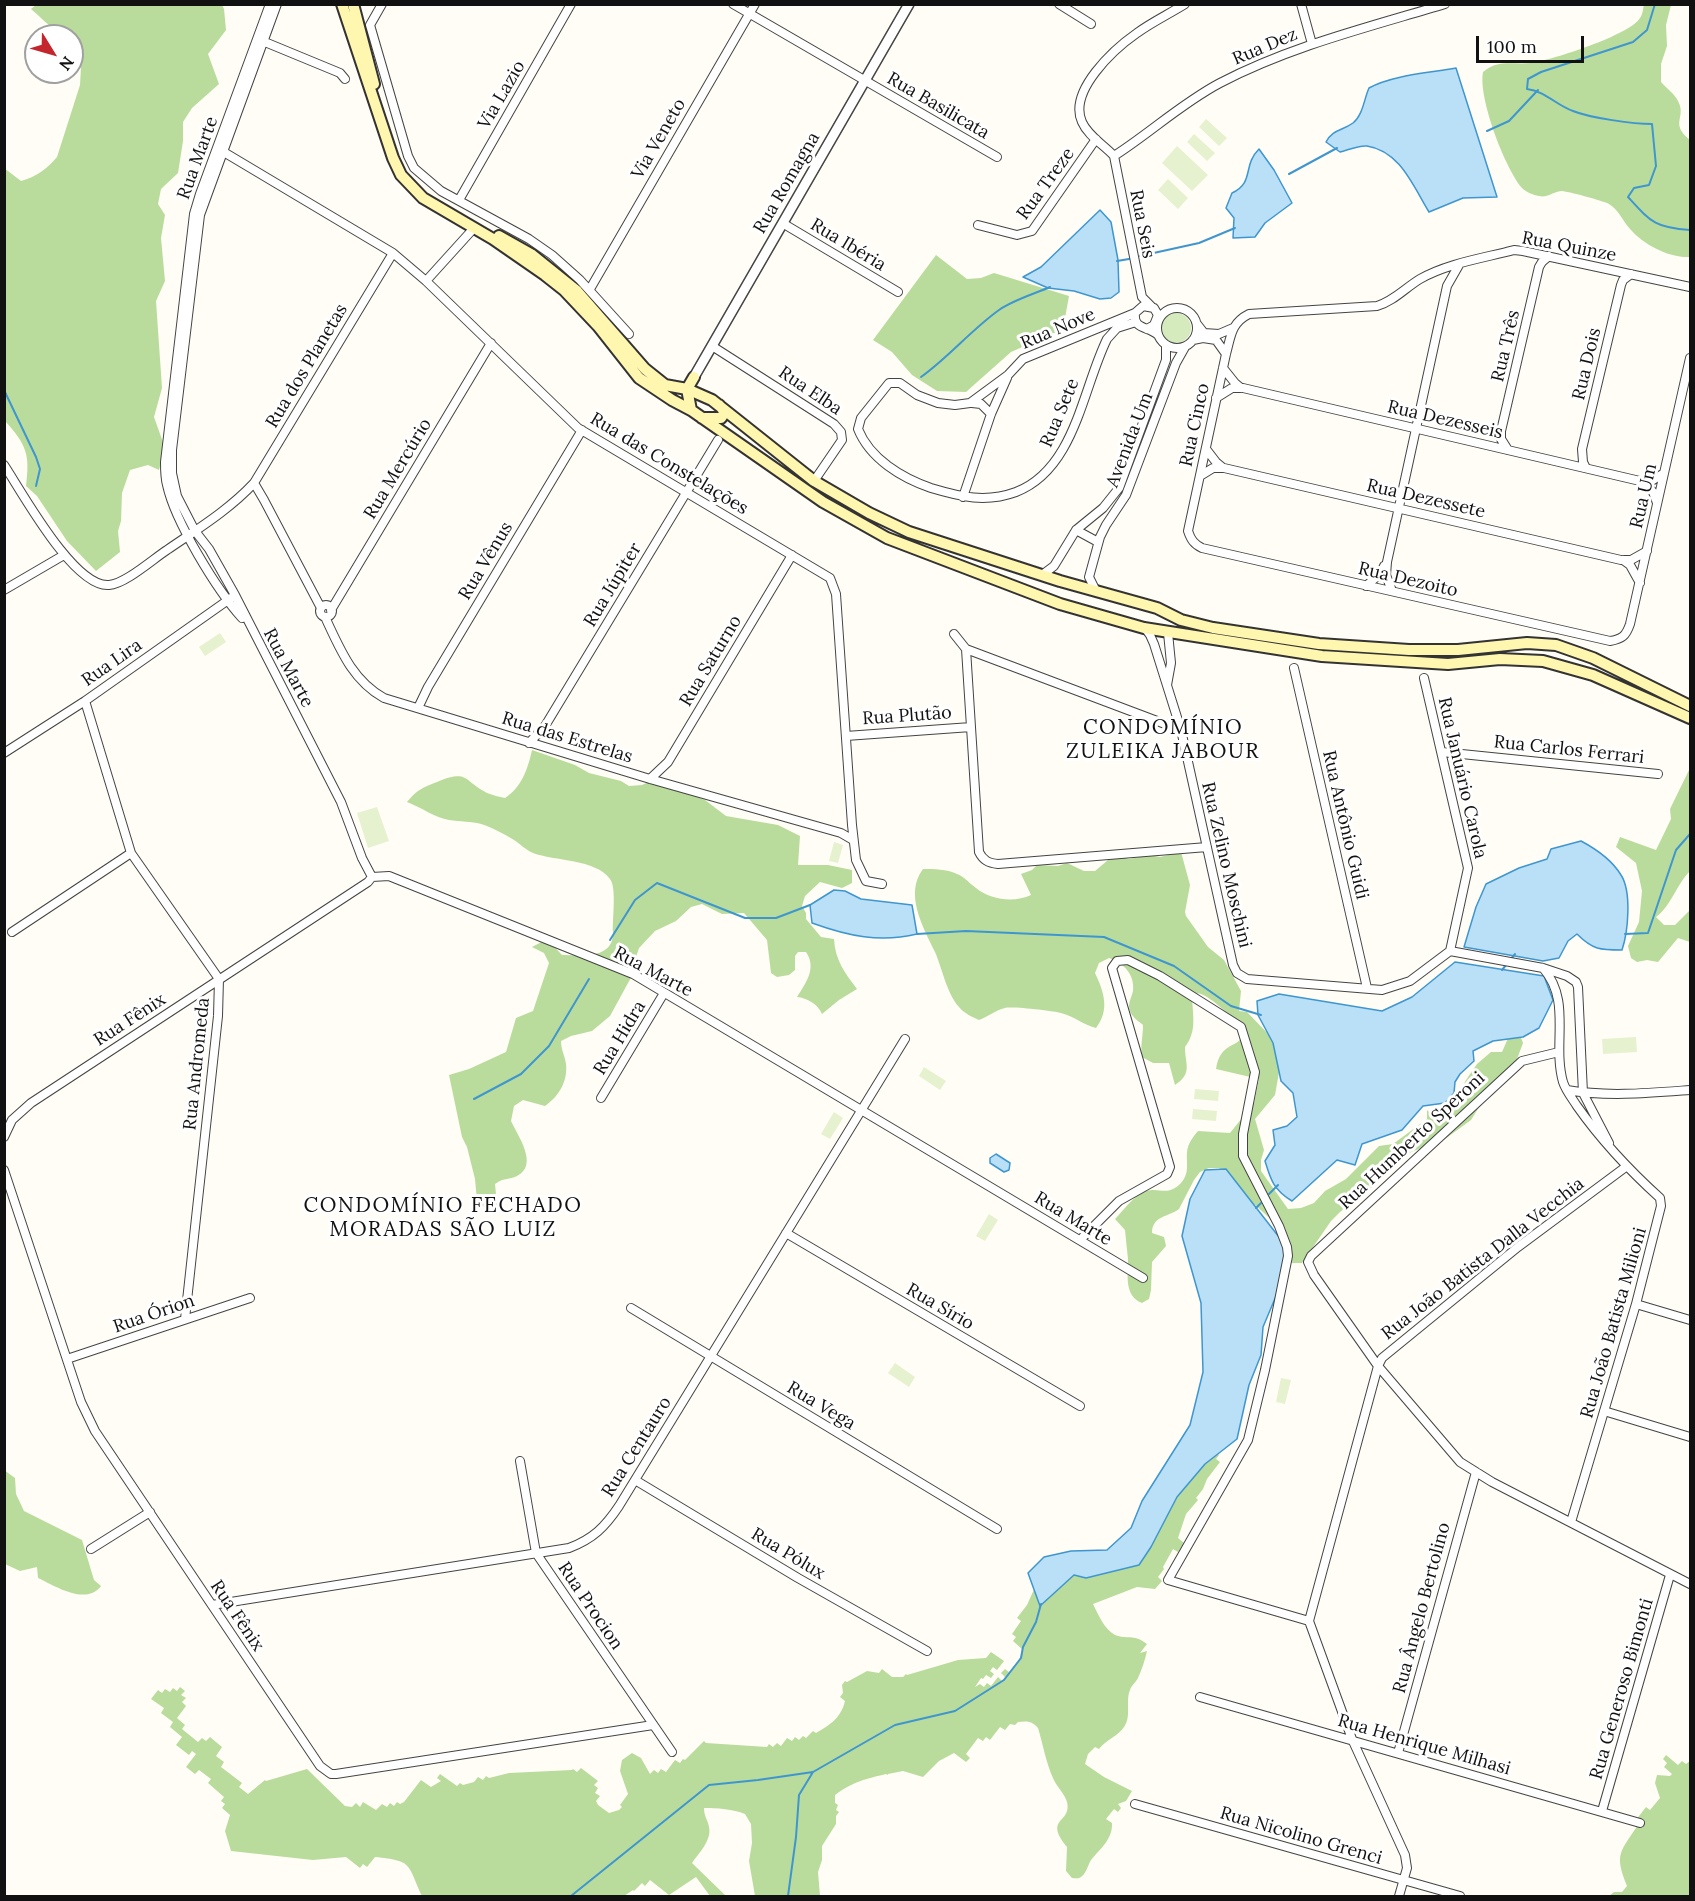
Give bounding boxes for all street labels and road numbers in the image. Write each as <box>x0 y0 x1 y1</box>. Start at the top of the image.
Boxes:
street label: Rua Dez <box>1229 24 1301 70</box>
street label: Via Lazio <box>474 57 530 133</box>
street label: Rua Basilicata <box>883 68 993 144</box>
street label: Via Veneto <box>627 95 691 183</box>
street label: Rua Marte <box>173 114 223 202</box>
street label: Rua Romagna <box>749 129 825 237</box>
street label: Rua Treze <box>1013 144 1079 224</box>
street label: Rua Seis <box>1125 188 1159 260</box>
street label: Rua Ibéria <box>806 214 890 276</box>
street label: Rua Quinze <box>1520 227 1618 267</box>
street label: Rua dos Planetas <box>262 300 352 432</box>
street label: Rua Nove <box>1018 304 1098 354</box>
street label: Rua Três <box>1487 308 1525 384</box>
street label: Rua Dois <box>1568 326 1606 402</box>
street label: Rua Elba <box>774 362 846 420</box>
street label: Rua Sete <box>1036 375 1084 451</box>
street label: Rua Cinco <box>1176 381 1214 469</box>
street label: Avenida Um <box>1102 389 1158 491</box>
street label: Rua Dezesseis <box>1385 396 1505 444</box>
street label: Rua das Constelações <box>586 408 752 520</box>
street label: Rua Mercúrio <box>359 415 437 523</box>
street label: Rua Um <box>1626 462 1662 530</box>
street label: Rua Dezessete <box>1365 475 1487 523</box>
street label: Rua Vênus <box>454 518 518 604</box>
street label: Rua Júpiter <box>579 539 647 631</box>
street label: Rua Dezoito <box>1356 558 1460 602</box>
street label: Rua Saturno <box>675 612 747 710</box>
street label: Rua Marte <box>258 625 318 711</box>
street label: Rua Lira <box>78 635 146 691</box>
street label: Rua Januário Carola <box>1433 695 1491 861</box>
street label: Rua Plutão <box>862 702 952 730</box>
street label: Rua das Estrelas <box>499 708 635 768</box>
street label: Rua Carlos Ferrari <box>1493 731 1645 769</box>
street label: Rua Antônio Guidi <box>1317 748 1373 902</box>
street label: Rua Zelino Moschini <box>1196 780 1256 950</box>
street label: Rua Marte <box>610 942 696 1002</box>
street label: Rua Fênix <box>90 989 170 1051</box>
street label: Rua Andromeda <box>179 997 215 1131</box>
street label: Rua Hidra <box>589 997 651 1079</box>
street label: Rua Humberto Speroni <box>1335 1068 1489 1214</box>
street label: Rua João Batista Dalla Vecchia <box>1378 1173 1588 1345</box>
street label: Rua Marte <box>1030 1187 1116 1251</box>
street label: Rua João Batista Milioni <box>1576 1225 1652 1421</box>
street label: Rua Sírio <box>902 1279 978 1335</box>
street label: Rua Órion <box>110 1290 198 1338</box>
street label: Rua Vega <box>783 1377 859 1435</box>
street label: Rua Centauro <box>598 1393 676 1501</box>
street label: Rua Ângelo Bertolino <box>1389 1520 1455 1696</box>
street label: Rua Pólux <box>747 1523 829 1585</box>
street label: Rua Procion <box>553 1558 627 1654</box>
street label: Rua Fênix <box>205 1576 269 1656</box>
street label: Rua Generoso Bimonti <box>1586 1596 1658 1782</box>
street label: Rua Henrique Milhasi <box>1335 1710 1513 1780</box>
street label: Rua Nicolino Grenci <box>1217 1803 1385 1869</box>

